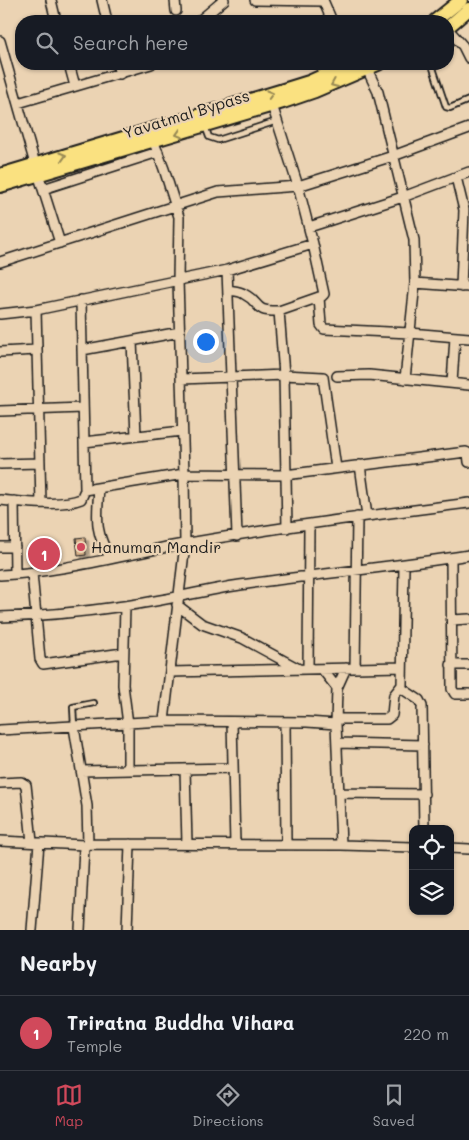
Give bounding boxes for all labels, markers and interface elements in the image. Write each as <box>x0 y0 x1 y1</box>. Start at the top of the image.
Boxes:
search box <box>15 15 454 70</box>
icon: search <box>33 29 61 57</box>
text: Search here <box>73 30 189 55</box>
one-way arrow <box>330 78 338 88</box>
street label: Yavatmal Bypass <box>120 84 252 143</box>
one-way arrow <box>265 90 273 100</box>
one-way arrow <box>175 128 184 138</box>
one-way arrow <box>59 151 67 161</box>
your location <box>193 329 219 355</box>
pin: 1 <box>28 535 60 573</box>
place label: Hanuman Mandir <box>91 536 221 557</box>
marker: Hanuman Mandir <box>75 541 87 553</box>
map controls <box>409 825 454 915</box>
button: locate <box>409 825 454 870</box>
button: layers <box>409 870 454 915</box>
text: Nearby <box>20 949 97 976</box>
text: Triratna Buddha Vihara <box>67 1010 295 1035</box>
text: 1 <box>32 1023 40 1044</box>
text: 220 m <box>403 1023 449 1044</box>
text: Temple <box>67 1035 122 1056</box>
tab: Map <box>55 1081 83 1130</box>
tab: Directions <box>192 1081 264 1130</box>
tab: Saved <box>373 1081 414 1130</box>

